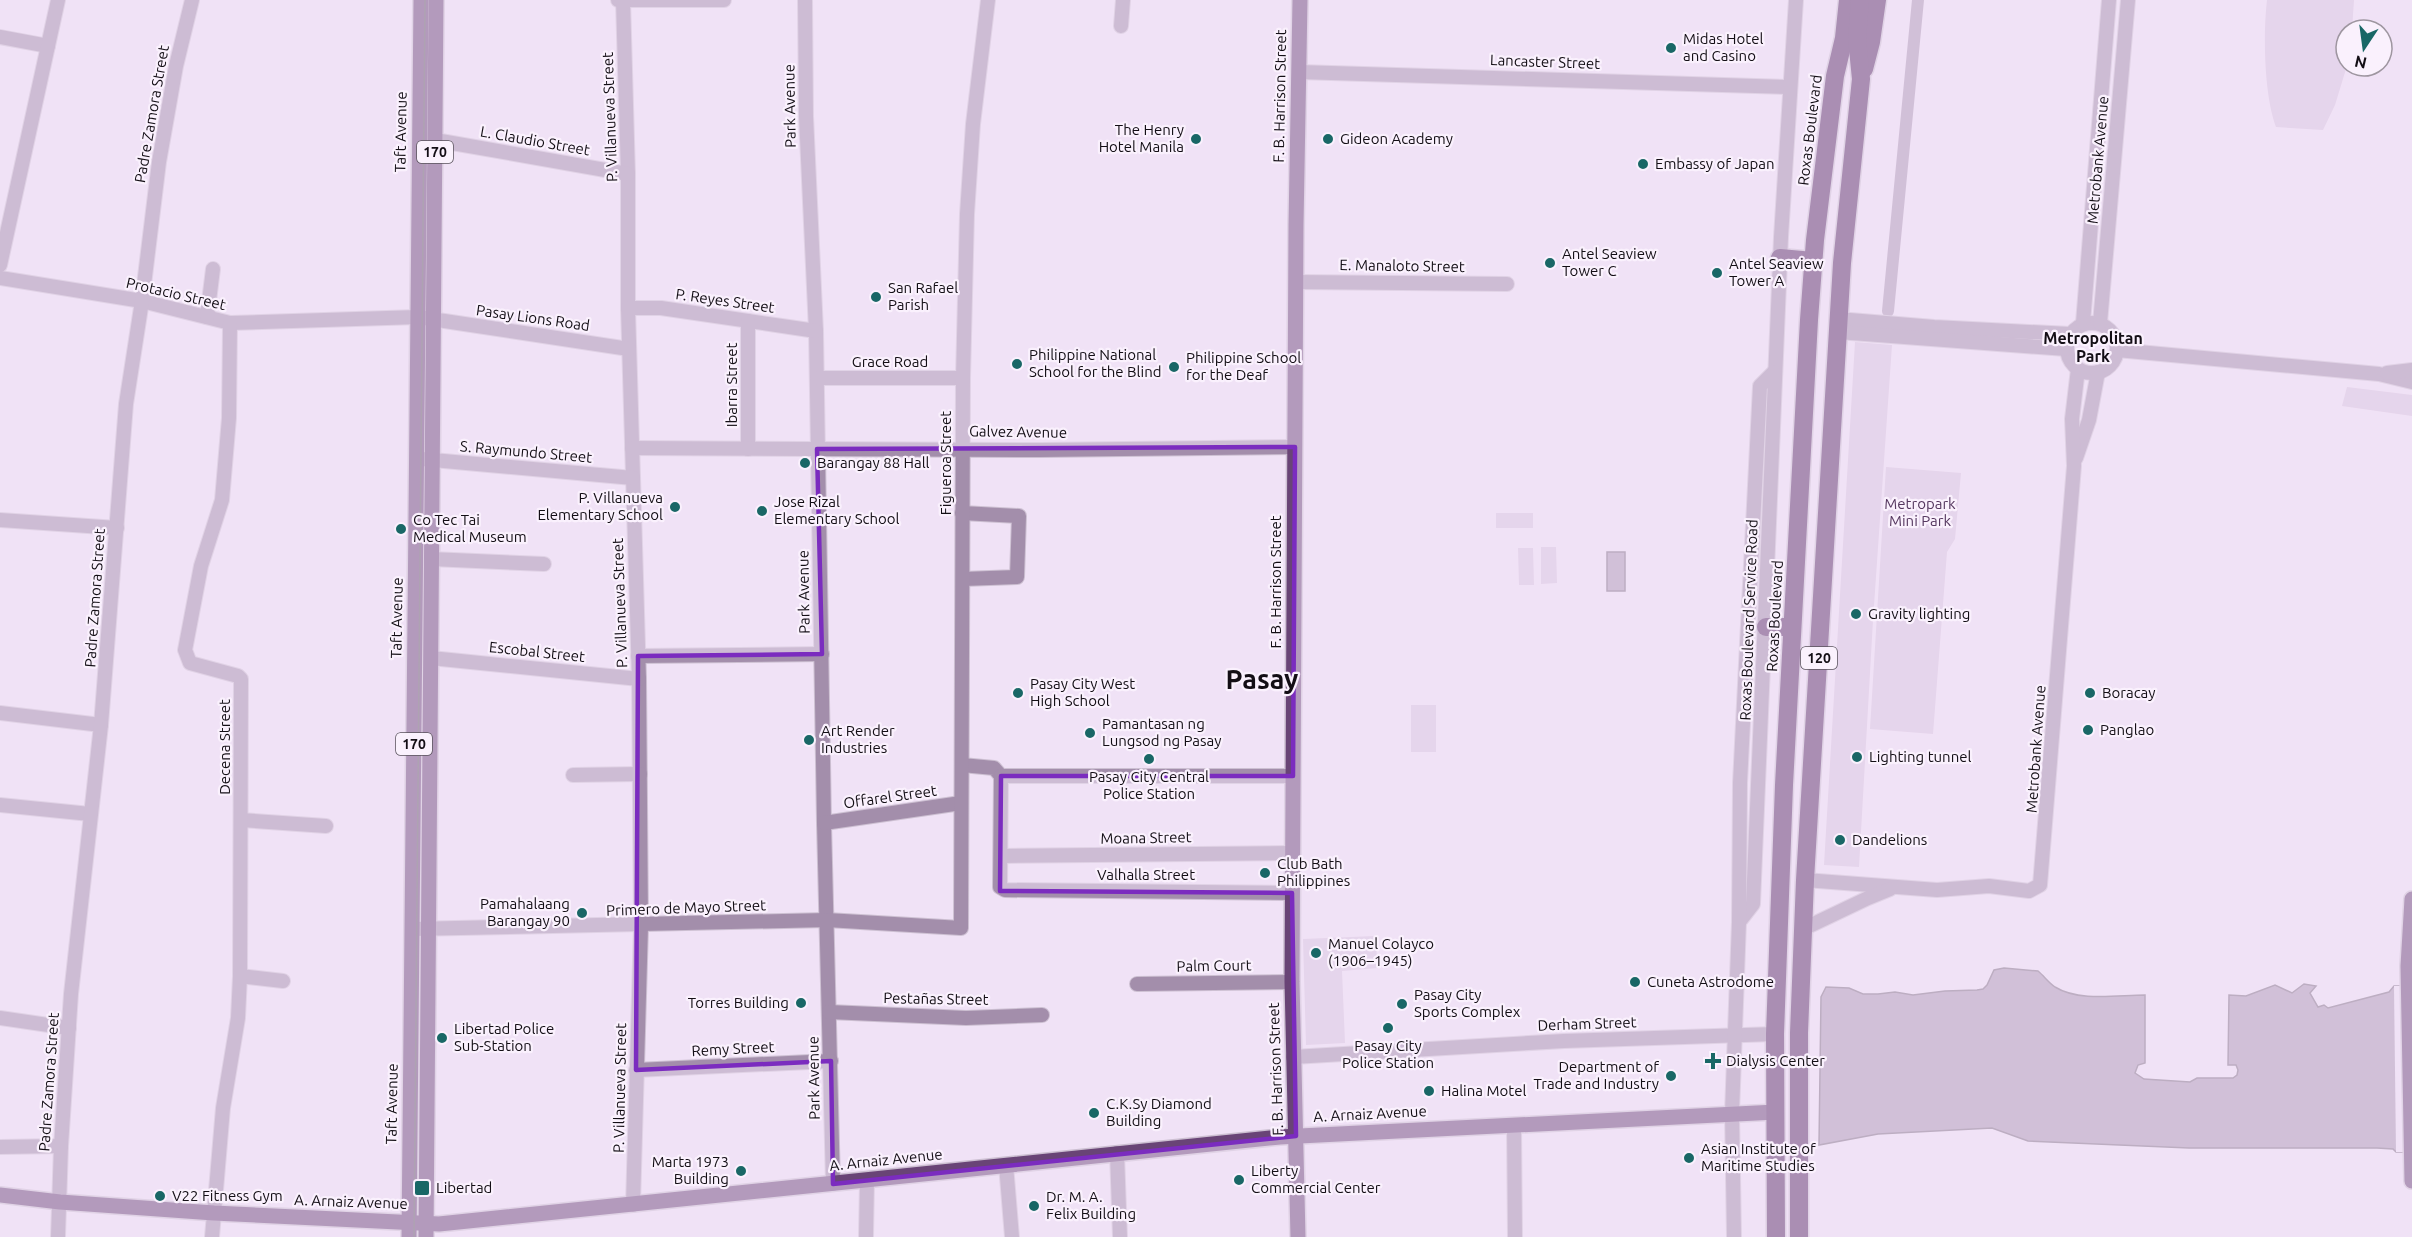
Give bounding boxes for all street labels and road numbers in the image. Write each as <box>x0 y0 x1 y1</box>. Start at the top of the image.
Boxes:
street label: F. B. Harrison Street <box>1270 29 1289 163</box>
street label: Padre Zamora Street <box>131 44 172 184</box>
street label: Lancaster Street <box>1490 51 1600 72</box>
street label: P. Villanueva Street <box>599 52 620 182</box>
street label: Park Avenue <box>780 64 799 148</box>
street label: Roxas Boulevard <box>1794 73 1825 186</box>
street label: Taft Avenue <box>391 91 410 173</box>
street label: Metrobank Avenue <box>2083 95 2112 225</box>
street label: L. Claudio Street <box>479 122 591 159</box>
road number: 170 <box>417 141 453 163</box>
street label: E. Manaloto Street <box>1339 256 1465 275</box>
street label: Protacio Street <box>125 274 228 313</box>
street label: P. Reyes Street <box>674 285 776 316</box>
street label: Pasay Lions Road <box>475 301 591 334</box>
street label: Ibarra Street <box>723 343 740 427</box>
street label: Grace Road <box>852 353 928 370</box>
street label: Figueroa Street <box>937 411 954 515</box>
street label: Galvez Avenue <box>969 422 1067 441</box>
street label: S. Raymundo Street <box>459 437 593 466</box>
street label: F. B. Harrison Street <box>1267 515 1284 649</box>
street label: Roxas Boulevard Service Road <box>1736 519 1761 721</box>
street label: Padre Zamora Street <box>81 528 108 668</box>
street label: P. Villanueva Street <box>609 538 630 668</box>
street label: Park Avenue <box>794 550 813 634</box>
street label: Roxas Boulevard <box>1763 560 1786 672</box>
street label: Taft Avenue <box>387 577 406 659</box>
street label: Escobal Street <box>488 638 586 665</box>
road number: 120 <box>1801 647 1837 669</box>
street label: Metrobank Avenue <box>2023 684 2048 814</box>
street label: Decena Street <box>216 699 233 795</box>
road number: 170 <box>396 733 432 755</box>
street label: Offarel Street <box>842 782 938 811</box>
street label: Moana Street <box>1100 828 1192 847</box>
street label: Valhalla Street <box>1097 866 1195 883</box>
street label: Primero de Mayo Street <box>606 896 766 919</box>
street label: Palm Court <box>1176 956 1252 975</box>
street label: Pestañas Street <box>883 989 989 1008</box>
street label: F. B. Harrison Street <box>1265 1002 1286 1136</box>
street label: Padre Zamora Street <box>35 1012 62 1152</box>
street label: Derham Street <box>1537 1013 1637 1034</box>
street label: P. Villanueva Street <box>610 1023 629 1153</box>
street label: Park Avenue <box>804 1036 823 1120</box>
street label: Remy Street <box>691 1038 775 1059</box>
street label: Taft Avenue <box>382 1063 401 1145</box>
street label: A. Arnaiz Avenue <box>1313 1102 1427 1125</box>
street label: A. Arnaiz Avenue <box>829 1145 943 1174</box>
street label: A. Arnaiz Avenue <box>294 1191 408 1212</box>

